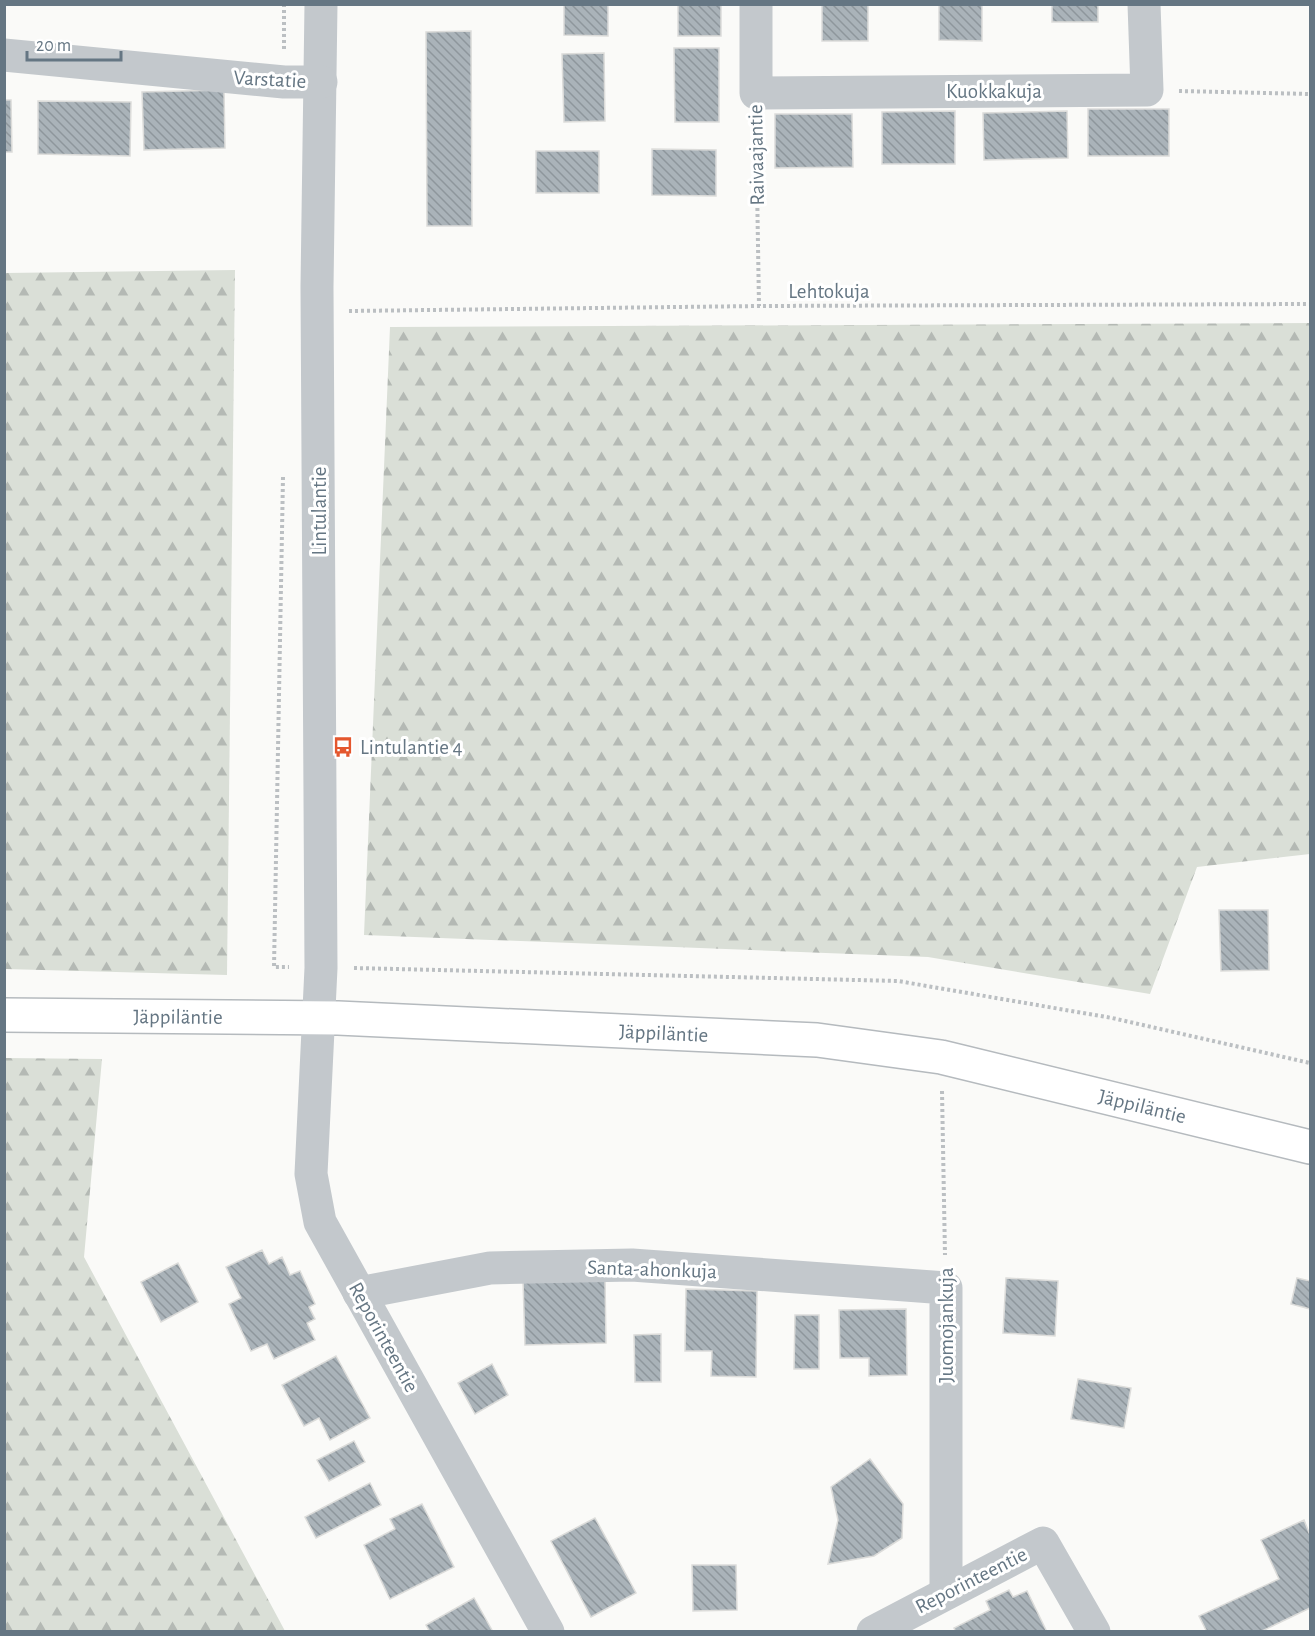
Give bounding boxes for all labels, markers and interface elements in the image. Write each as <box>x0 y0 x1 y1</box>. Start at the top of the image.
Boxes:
scale bar <box>27 24 122 62</box>
text: 20 m <box>36 37 71 55</box>
street label: Varstatie <box>233 67 307 92</box>
street label: Kuokkakuja <box>946 81 1042 102</box>
street label: Raivaajantie <box>745 104 768 206</box>
street label: Lehtokuja <box>788 281 870 302</box>
street label: Lintulantie <box>309 466 330 556</box>
bus stop icon: Lintulantie 4 <box>331 735 355 759</box>
place label: Lintulantie 4 <box>360 737 463 758</box>
street label: Jäppiläntie <box>133 1006 223 1028</box>
street label: Jäppiläntie <box>619 1021 709 1046</box>
street label: Jäppiläntie <box>1096 1086 1188 1127</box>
street label: Santa-ahonkuja <box>587 1257 717 1282</box>
street label: Juomojankuja <box>936 1267 957 1383</box>
street label: Reporinteentie <box>345 1279 422 1396</box>
street label: Reporinteentie <box>912 1543 1030 1618</box>

